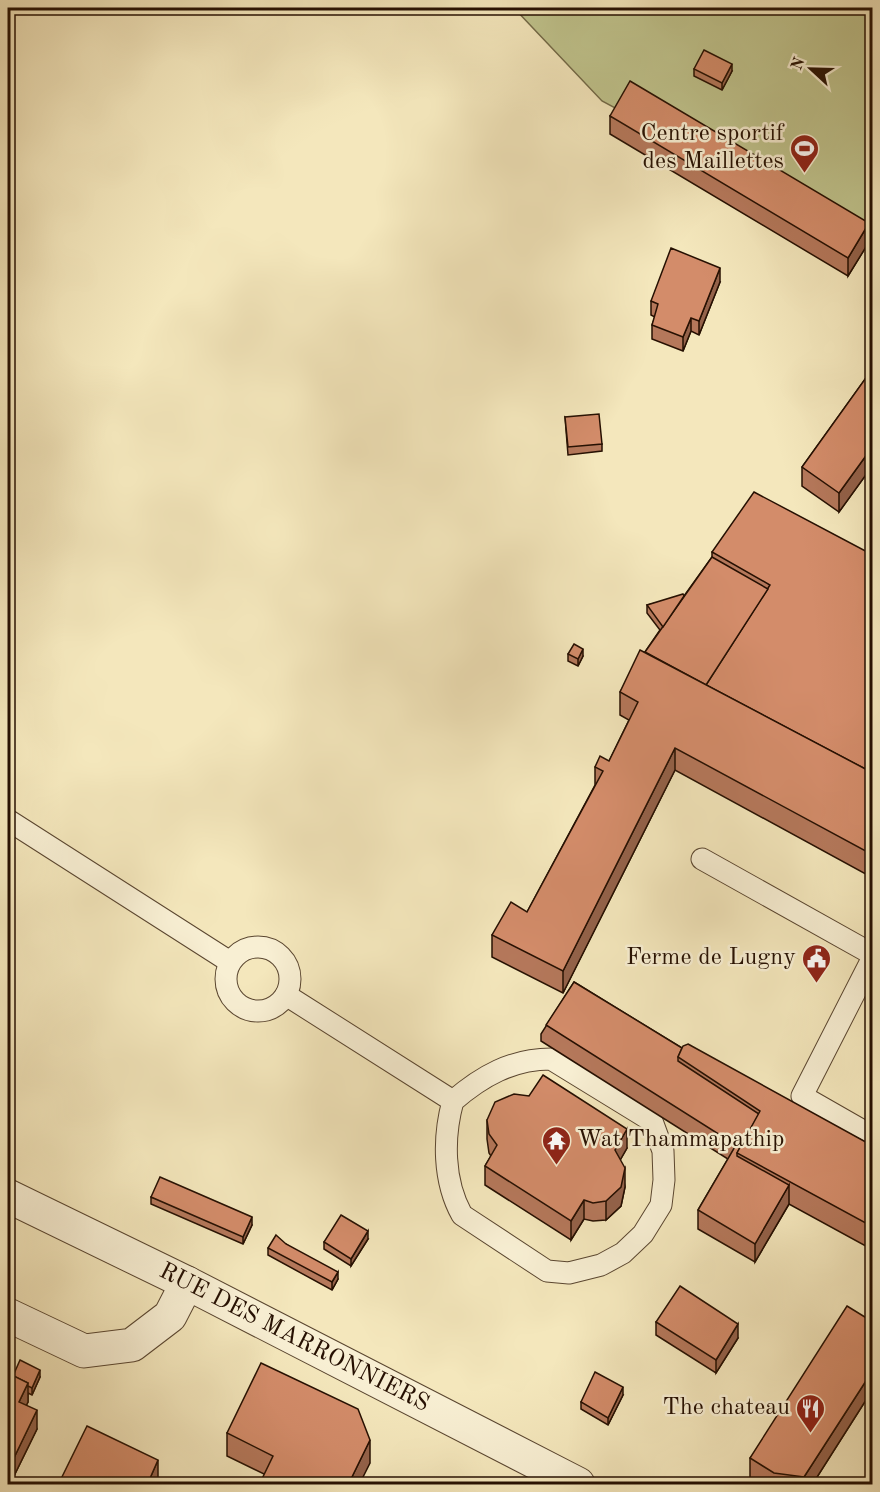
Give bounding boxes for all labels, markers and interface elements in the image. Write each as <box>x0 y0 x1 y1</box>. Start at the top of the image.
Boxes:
north arrow <box>781 39 841 99</box>
text: N <box>789 55 809 73</box>
place label: Centre sportif des Maillettes <box>641 122 785 174</box>
sports icon: Centre sportif des Maillettes <box>789 132 821 174</box>
public building icon: Ferme de Lugny <box>801 942 833 984</box>
place label: Ferme de Lugny <box>626 946 796 970</box>
temple icon: Wat Thammapathip <box>540 1124 572 1166</box>
place label: Wat Thammapathip <box>577 1128 784 1152</box>
street label: RUE DES MARRONNIERS <box>155 1259 433 1417</box>
restaurant icon: The chateau <box>795 1392 827 1434</box>
place label: The chateau <box>663 1396 790 1420</box>

